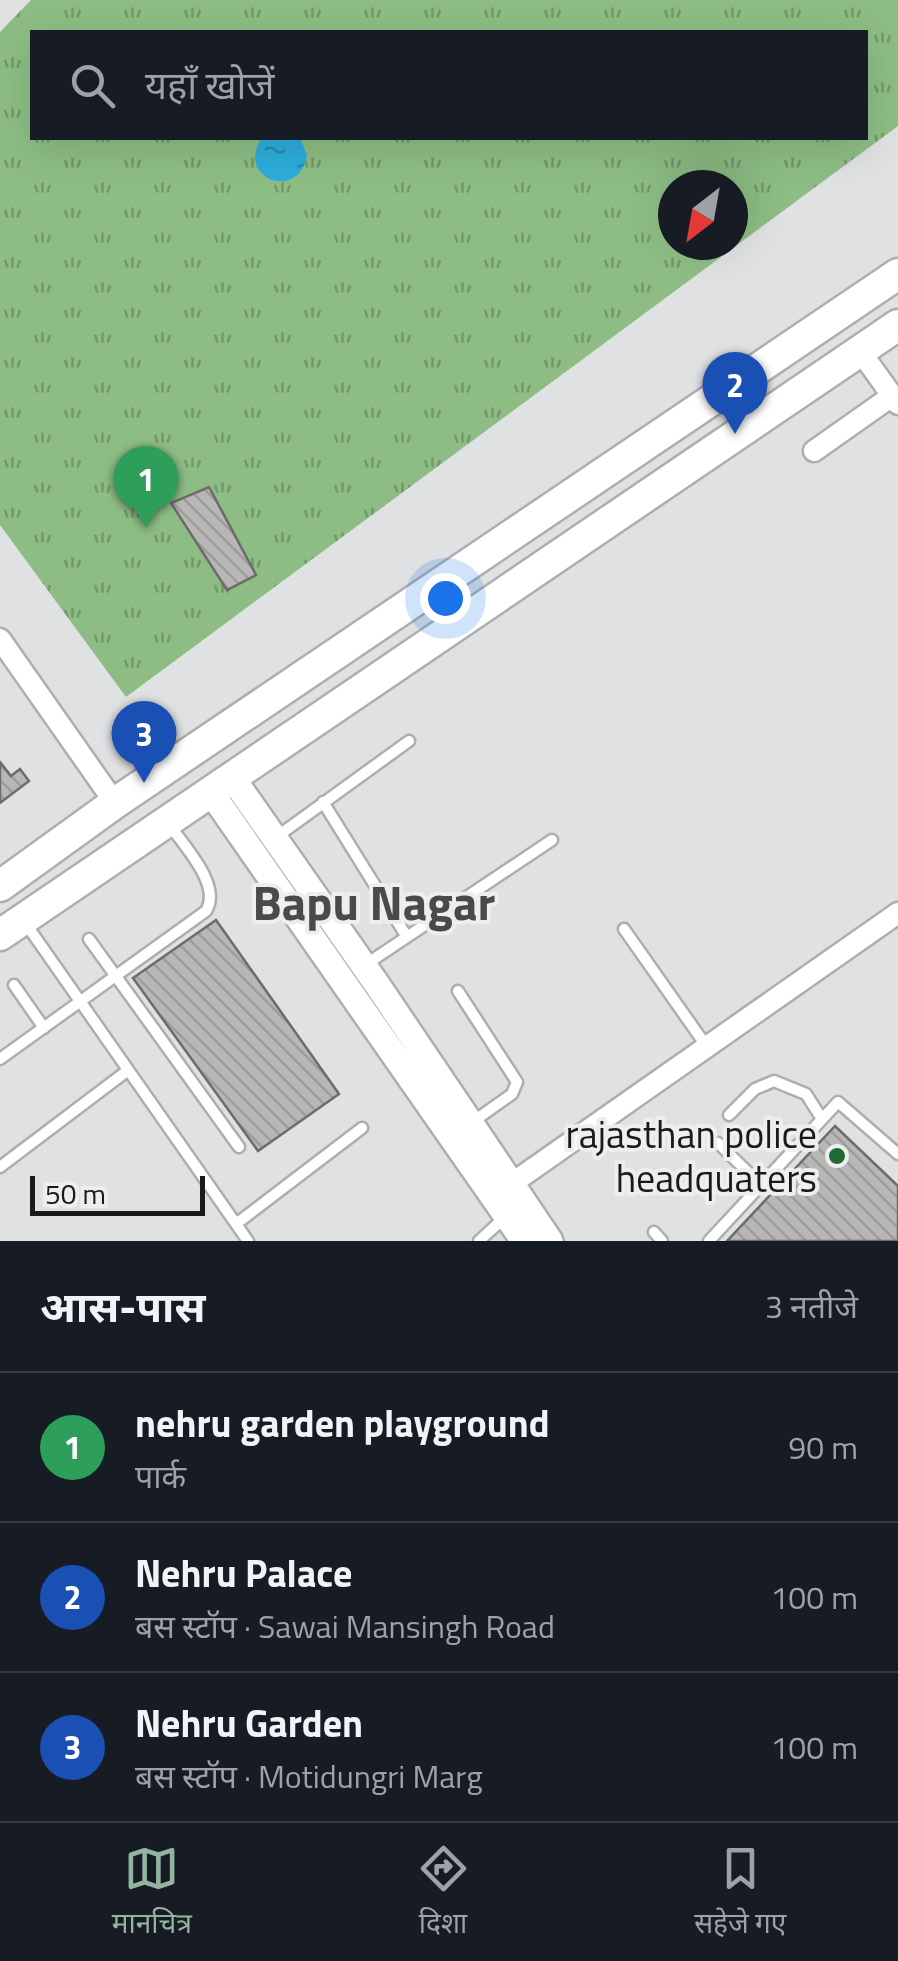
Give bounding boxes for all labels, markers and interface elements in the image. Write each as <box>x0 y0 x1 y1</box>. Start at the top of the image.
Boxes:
search box <box>30 30 868 140</box>
text: यहाँ खोजें <box>145 56 275 114</box>
icon: search <box>65 58 120 113</box>
north arrow <box>658 170 748 260</box>
pin: 2 <box>702 352 768 434</box>
pin: 1 <box>114 446 178 528</box>
your location <box>420 573 471 624</box>
pin: 3 <box>112 700 176 783</box>
district label: Bapu Nagar <box>253 866 496 939</box>
place label: rajasthan police headquaters <box>566 1105 817 1207</box>
marker: rajasthan police headquaters <box>826 1145 848 1167</box>
scale bar <box>30 1171 205 1216</box>
text: 50 m <box>45 1172 106 1215</box>
text: आस-पास <box>40 1274 205 1338</box>
text: 3 नतीजे <box>765 1282 858 1330</box>
text: nehru garden playground <box>135 1394 550 1452</box>
text: 1 <box>64 1423 81 1471</box>
text: 90 m <box>788 1423 858 1471</box>
text: पार्क <box>135 1452 186 1500</box>
text: Nehru Palace <box>135 1544 352 1602</box>
text: 2 <box>64 1573 81 1621</box>
text: 100 m <box>770 1573 858 1621</box>
text: बस स्टॉप · Sawai Mansingh Road <box>135 1602 555 1650</box>
text: Nehru Garden <box>135 1694 363 1752</box>
text: 3 <box>64 1723 81 1771</box>
text: 100 m <box>770 1723 858 1771</box>
text: बस स्टॉप · Motidungri Marg <box>135 1752 483 1800</box>
tab: मानचित्र <box>112 1841 192 1944</box>
tab: दिशा <box>416 1841 471 1944</box>
tab: सहेजे गए <box>694 1841 786 1944</box>

